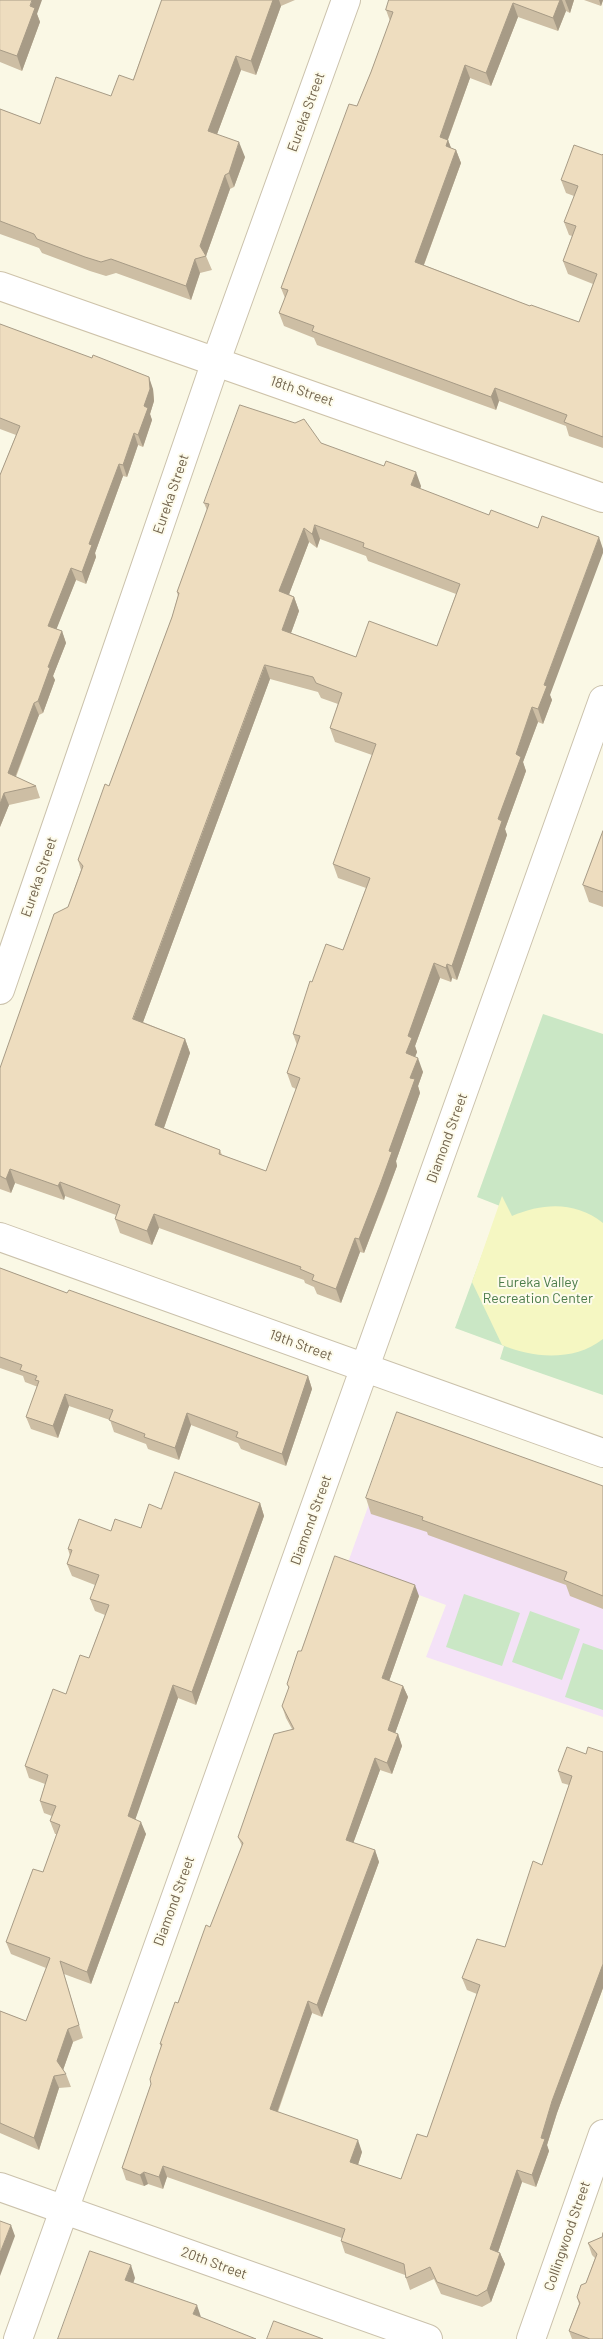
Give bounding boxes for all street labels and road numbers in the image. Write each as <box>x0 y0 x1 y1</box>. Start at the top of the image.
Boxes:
street label: Eureka Street <box>284 70 328 154</box>
street label: 18th Street <box>268 372 336 410</box>
street label: Eureka Street <box>149 452 193 536</box>
street label: Eureka Street <box>17 835 61 919</box>
street label: Diamond Street <box>423 1091 471 1185</box>
street label: 19th Street <box>267 1326 335 1364</box>
street label: Diamond Street <box>287 1473 335 1567</box>
street label: Diamond Street <box>150 1854 198 1948</box>
street label: Collingwood Street <box>540 2179 594 2293</box>
street label: 20th Street <box>179 2243 249 2283</box>

